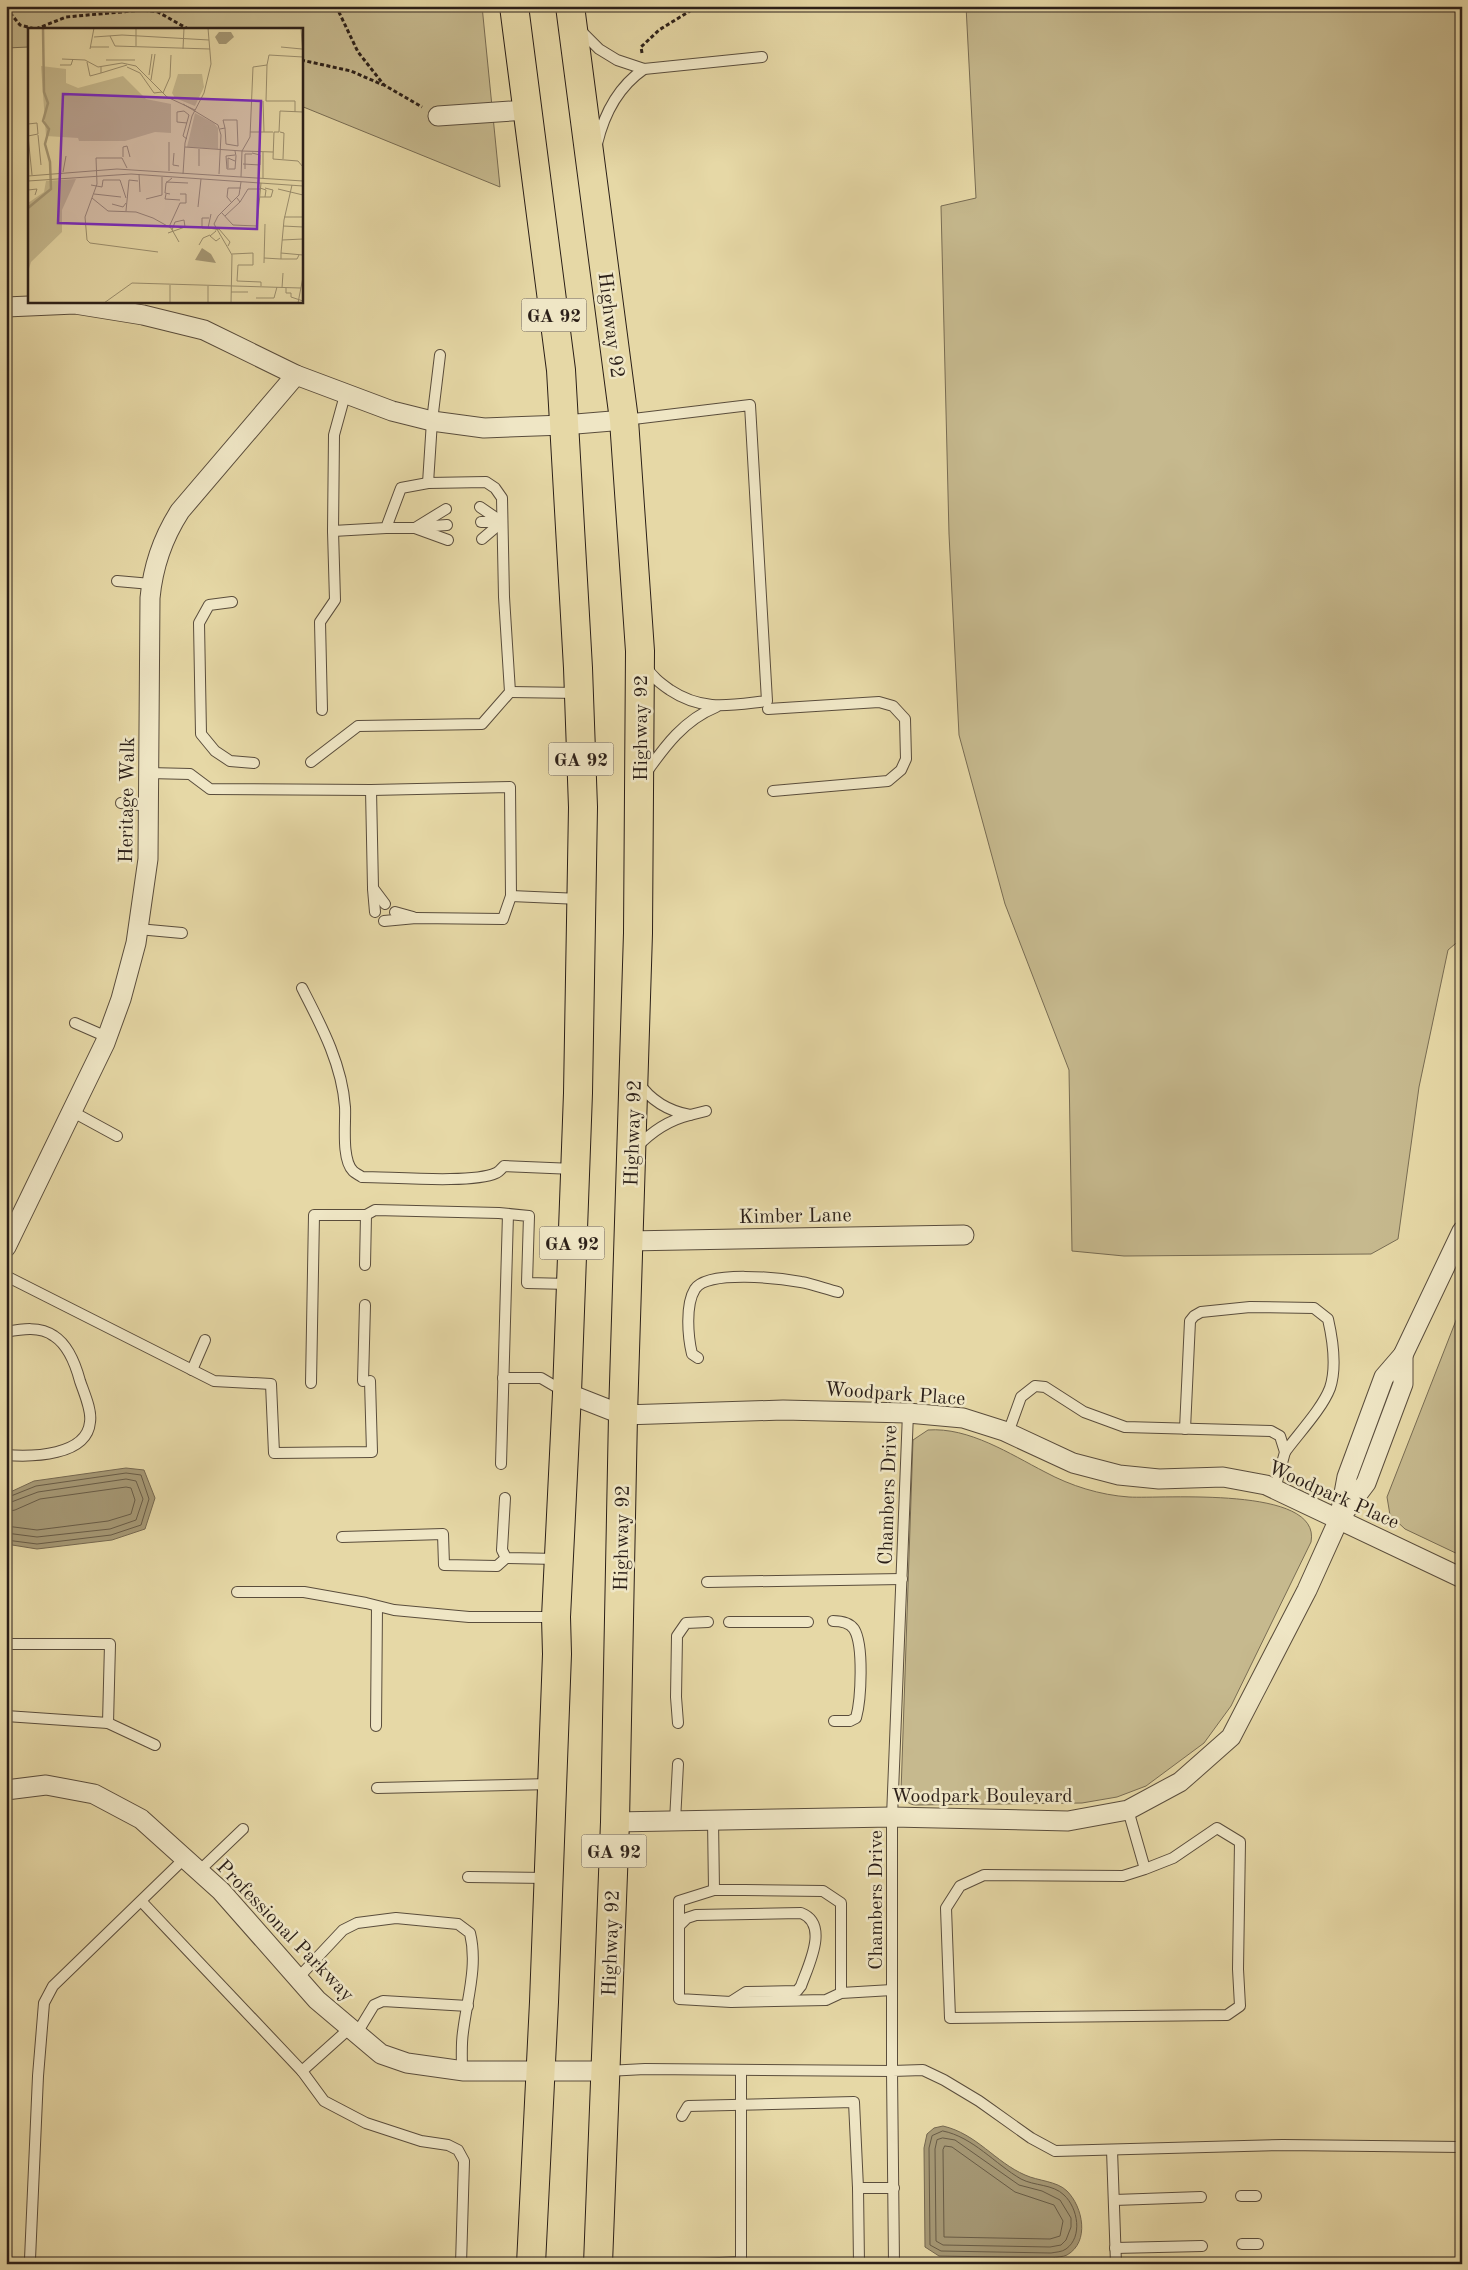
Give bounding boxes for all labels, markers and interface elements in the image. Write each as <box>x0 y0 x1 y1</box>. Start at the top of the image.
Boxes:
inset map <box>28 28 302 302</box>
street label: Highway 92 <box>594 271 626 379</box>
road number: GA 92 <box>522 298 586 332</box>
street label: Highway 92 <box>632 675 652 781</box>
street label: Heritage Walk <box>117 737 139 863</box>
road number: GA 92 <box>548 742 614 776</box>
street label: Highway 92 <box>622 1079 646 1187</box>
street label: Kimber Lane <box>738 1206 852 1228</box>
road number: GA 92 <box>540 1226 604 1260</box>
street label: Woodpark Place <box>824 1380 966 1410</box>
street label: Chambers Drive <box>877 1425 901 1565</box>
street label: Woodpark Place <box>1265 1458 1402 1534</box>
street label: Highway 92 <box>612 1485 634 1592</box>
street label: Woodpark Boulevard <box>891 1787 1073 1807</box>
street label: Chambers Drive <box>867 1830 887 1970</box>
road number: GA 92 <box>582 1834 646 1868</box>
street label: Professional Parkway <box>212 1857 357 2006</box>
street label: Highway 92 <box>600 1889 624 1997</box>

